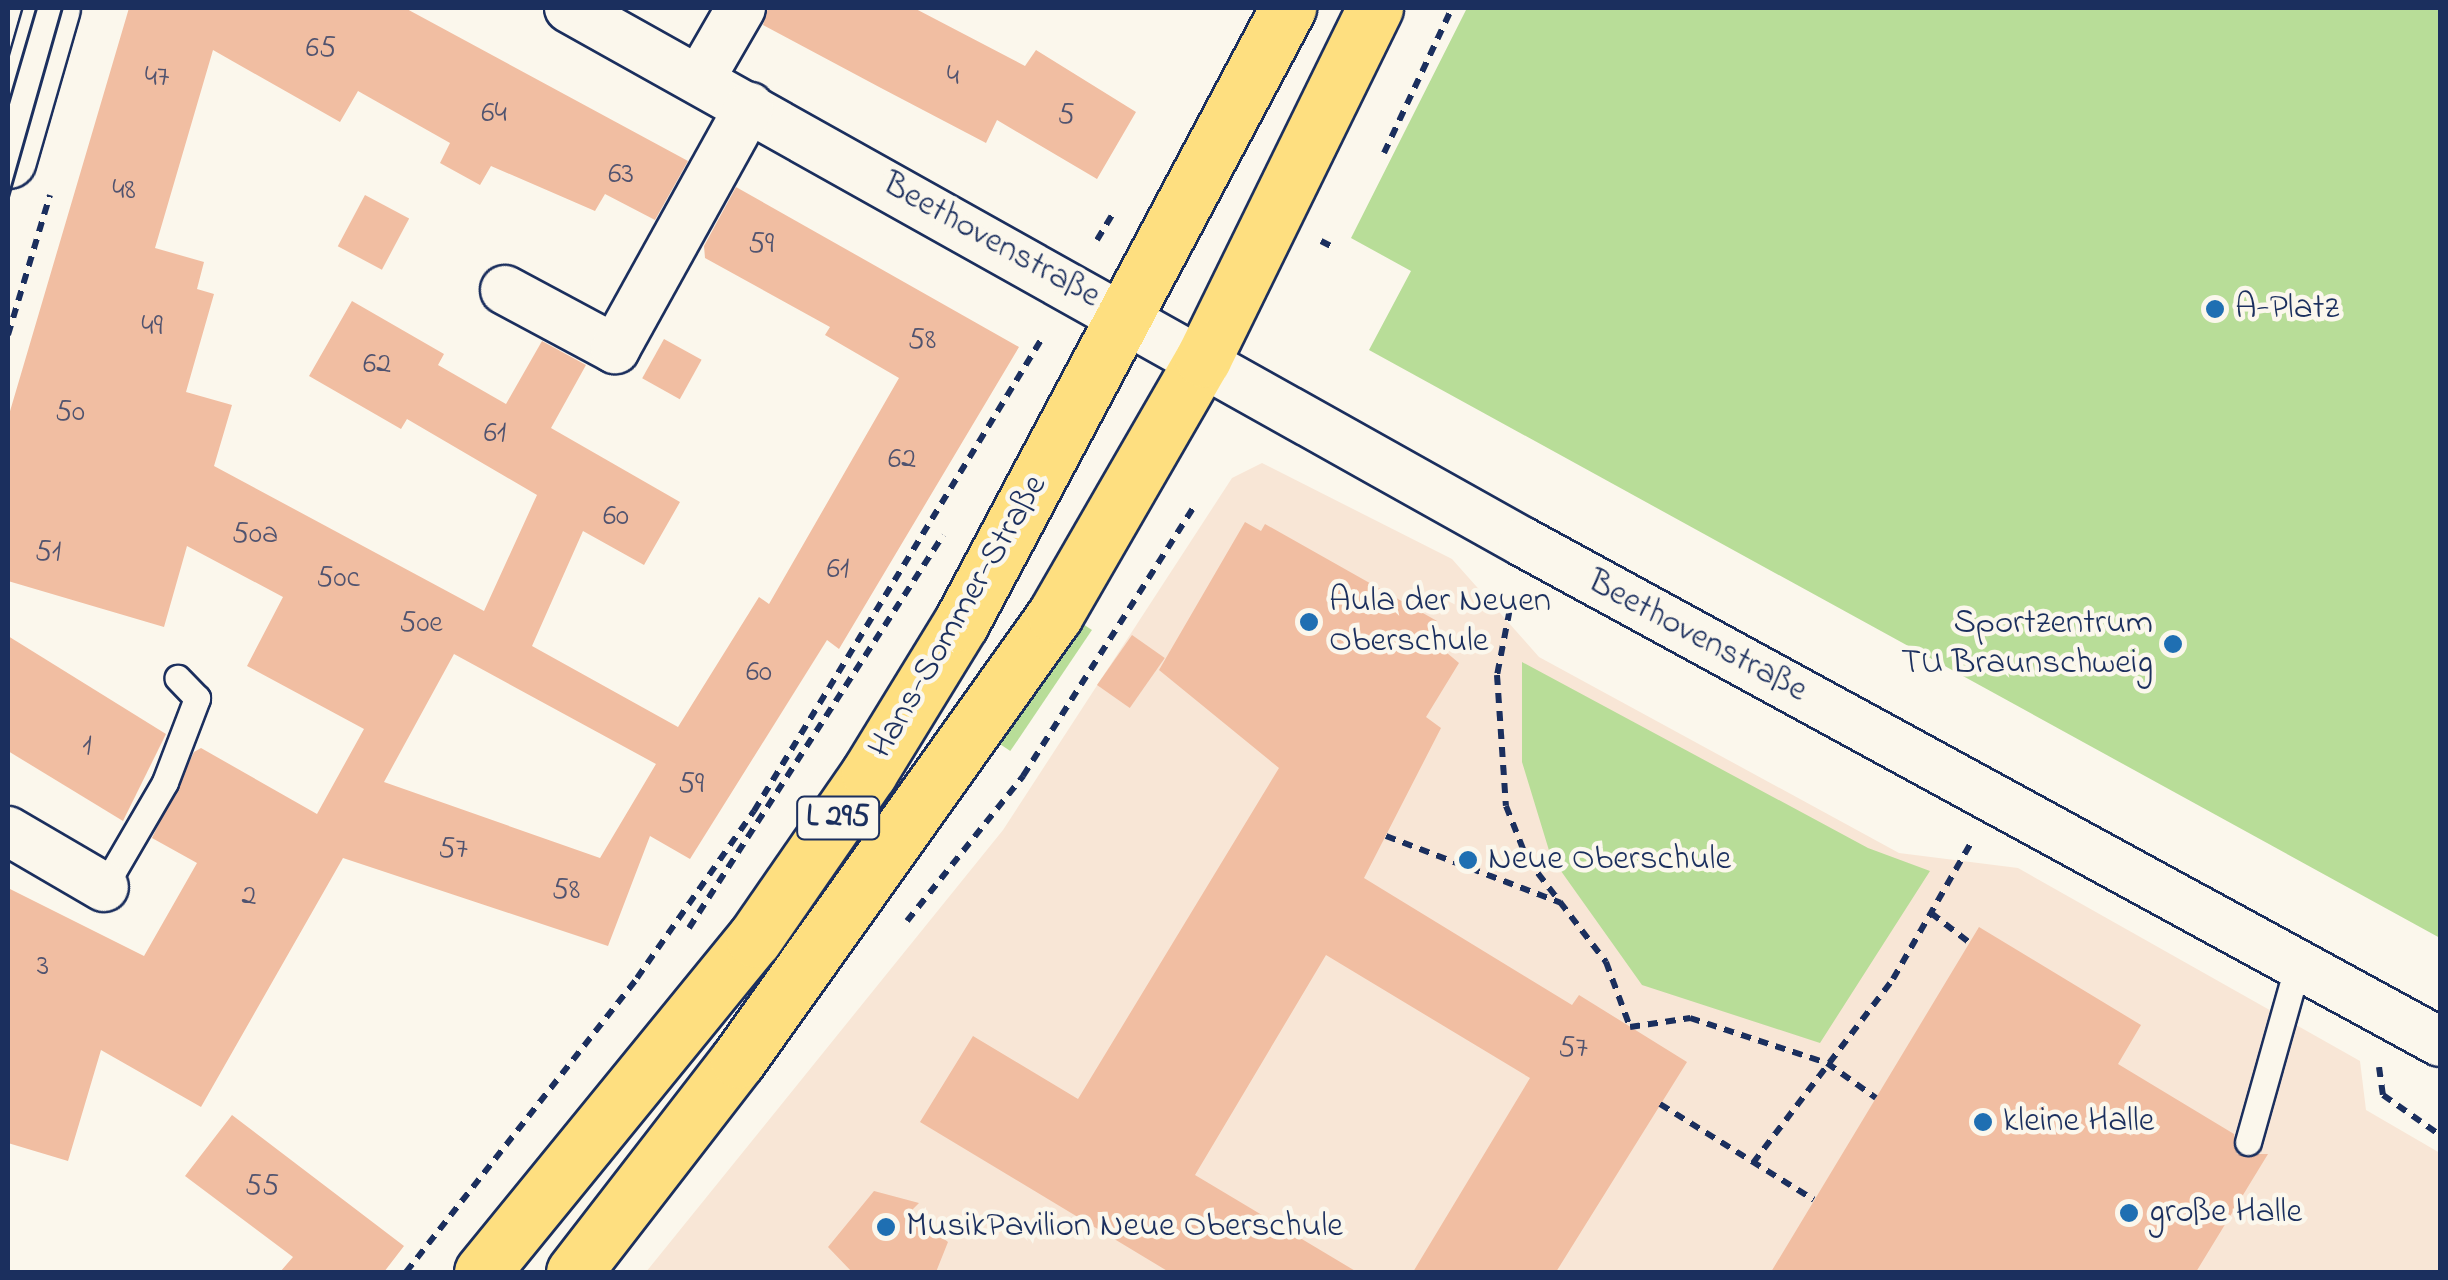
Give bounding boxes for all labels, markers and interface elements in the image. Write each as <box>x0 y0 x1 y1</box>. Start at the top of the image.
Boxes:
house number: 65 <box>306 31 336 67</box>
house number: 4 <box>947 59 959 95</box>
house number: 47 <box>145 60 169 96</box>
house number: 64 <box>481 96 507 132</box>
house number: 5 <box>1057 98 1075 134</box>
house number: 63 <box>608 157 634 193</box>
street label: Beethovenstraße <box>875 164 1107 318</box>
house number: 48 <box>112 173 136 209</box>
house number: 59 <box>748 227 774 263</box>
place label: A-Platz <box>2235 288 2339 330</box>
marker: A-Platz <box>2204 298 2226 320</box>
house number: 49 <box>141 309 163 345</box>
house number: 58 <box>908 323 936 359</box>
house number: 62 <box>363 347 391 383</box>
house number: 50 <box>55 395 85 431</box>
house number: 61 <box>484 416 506 452</box>
house number: 62 <box>888 442 916 478</box>
street label: Hans-Sommer-Straße <box>861 468 1057 766</box>
house number: 60 <box>603 499 629 535</box>
house number: 50a <box>232 517 278 553</box>
house number: 51 <box>35 535 61 571</box>
house number: 61 <box>827 552 849 588</box>
house number: 50c <box>316 561 360 597</box>
street label: Beethovenstraße <box>1580 562 1814 712</box>
place label: Aula der Neuen Oberschule <box>1329 581 1551 663</box>
place label: Sportzentrum TU Braunschweig <box>1901 603 2153 685</box>
house number: 50e <box>399 606 443 642</box>
marker: Aula der Neuen Oberschule <box>1298 611 1320 633</box>
marker: Sportzentrum TU Braunschweig <box>2162 633 2184 655</box>
house number: 60 <box>746 655 772 691</box>
house number: 1 <box>82 729 92 765</box>
house number: 59 <box>678 767 704 803</box>
road number: L 295 <box>796 791 880 845</box>
house number: 57 <box>438 832 468 868</box>
place label: Neue Oberschule <box>1488 839 1731 881</box>
marker: Neue Oberschule <box>1457 849 1479 871</box>
house number: 58 <box>552 873 580 909</box>
house number: 2 <box>242 879 256 915</box>
house number: 3 <box>37 949 49 985</box>
house number: 57 <box>1558 1031 1588 1067</box>
place label: kleine Halle <box>2003 1101 2155 1143</box>
marker: kleine Halle <box>1972 1111 1994 1133</box>
house number: 55 <box>245 1169 279 1205</box>
place label: große Halle <box>2149 1192 2302 1234</box>
marker: große Halle <box>2118 1202 2140 1224</box>
place label: MusikPavilion Neue Oberschule <box>906 1206 1343 1248</box>
marker: MusikPavilion Neue Oberschule <box>875 1216 897 1238</box>

